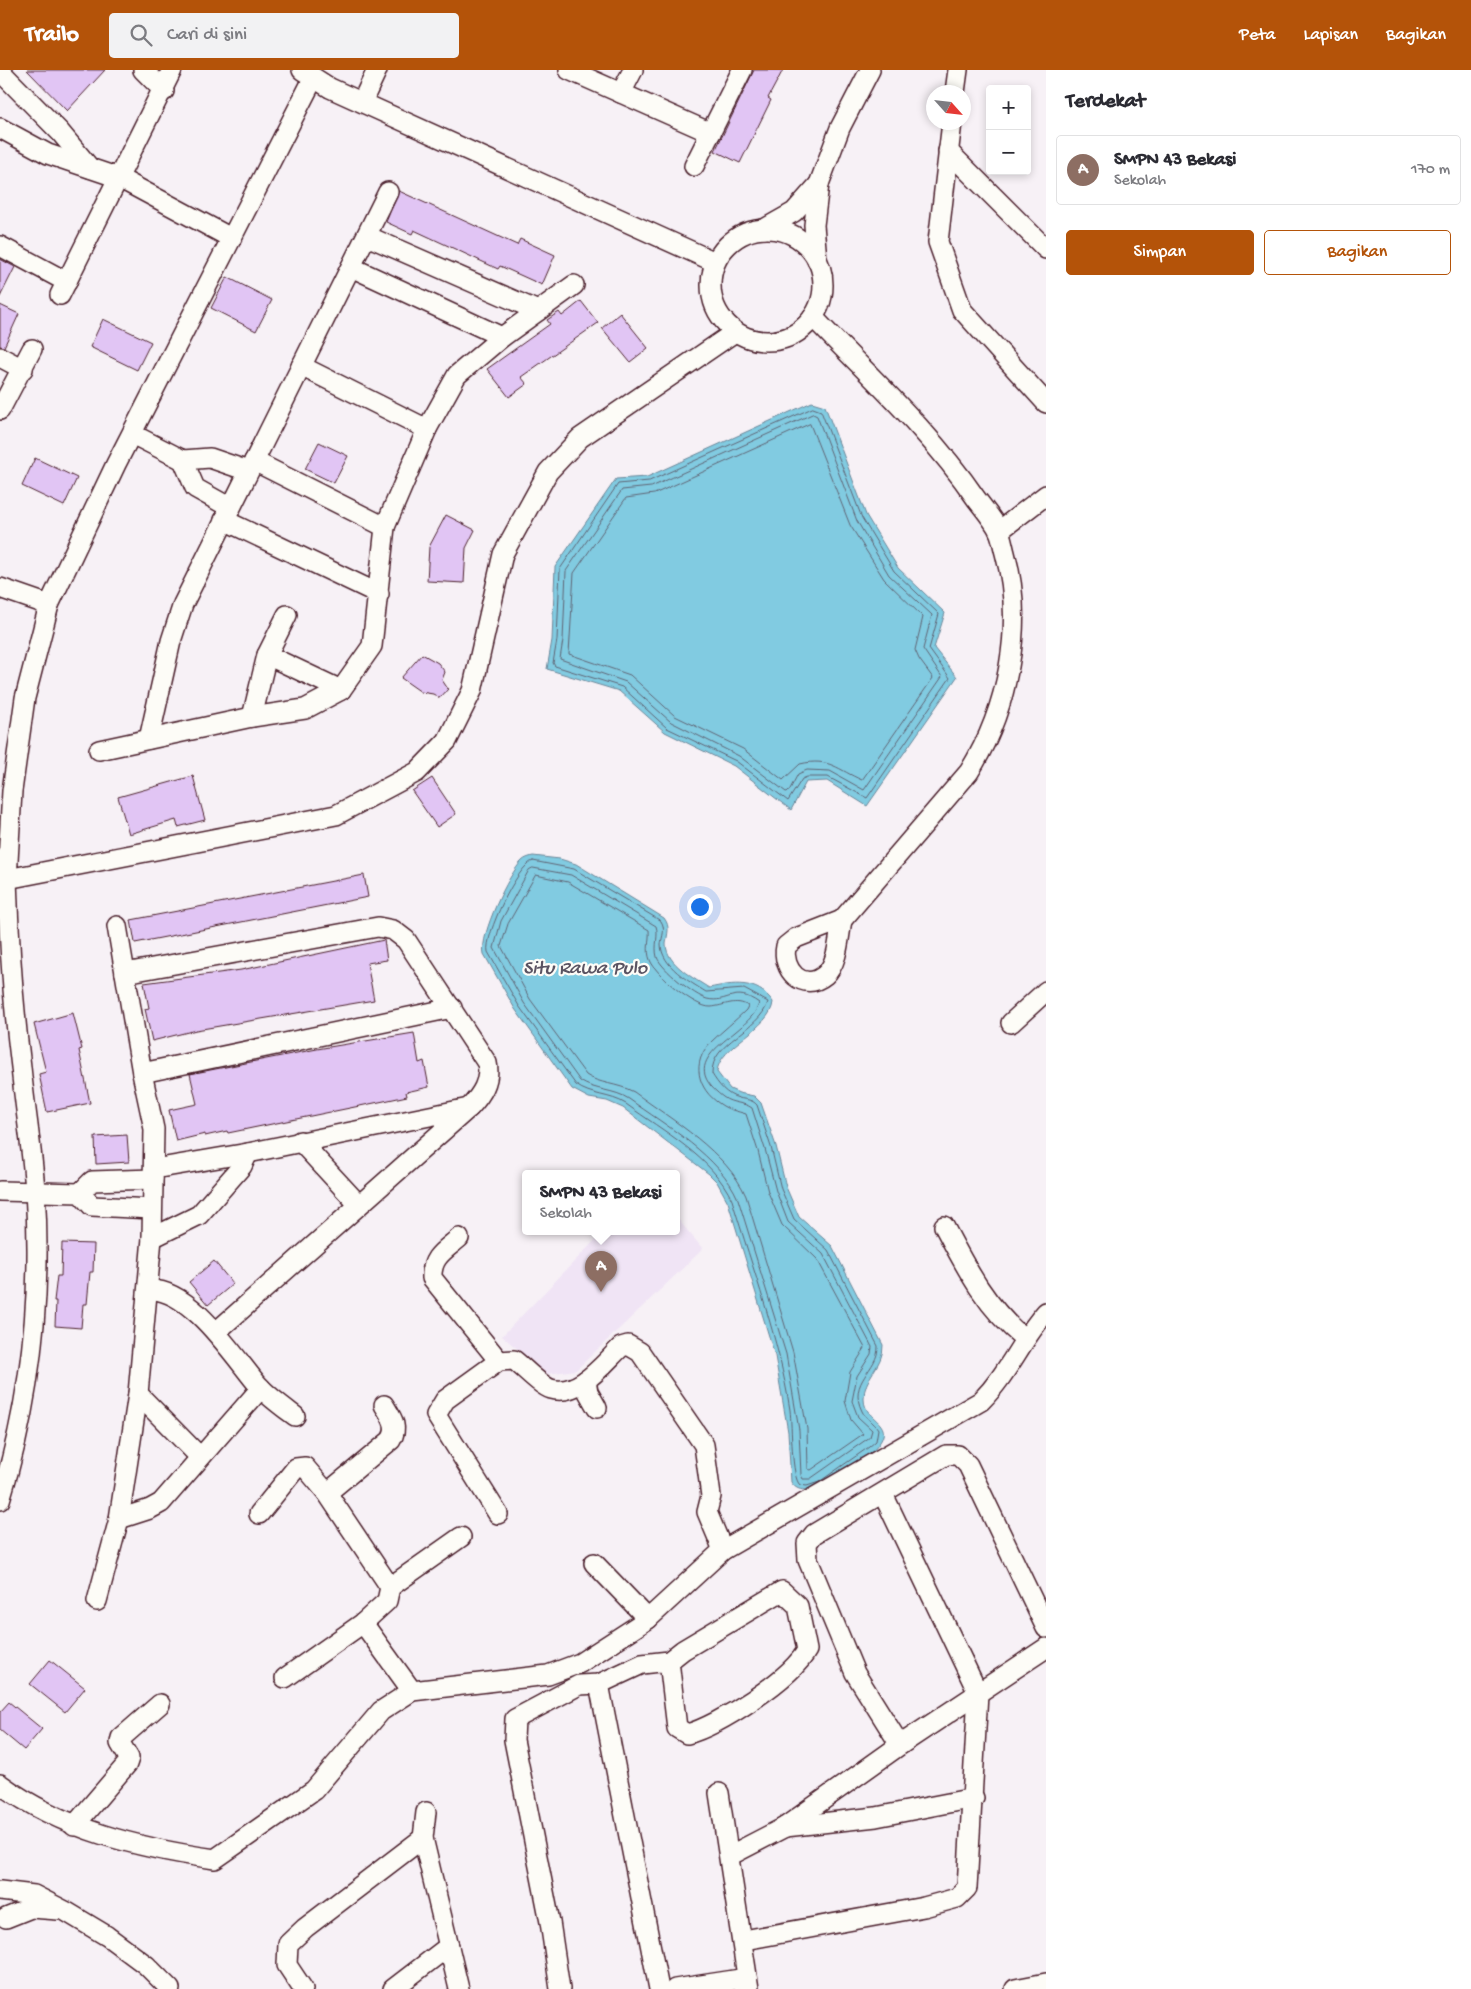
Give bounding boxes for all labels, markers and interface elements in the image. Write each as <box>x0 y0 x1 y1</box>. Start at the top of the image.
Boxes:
search box <box>109 13 459 58</box>
text: Trailo <box>25 21 79 50</box>
icon: search <box>127 21 155 49</box>
text: Cari di sini <box>167 24 247 47</box>
text: Peta <box>1239 25 1276 46</box>
text: Lapisan <box>1304 25 1358 46</box>
text: Bagikan <box>1386 25 1446 46</box>
north arrow <box>926 85 971 130</box>
map controls <box>986 85 1031 175</box>
button: + <box>986 85 1031 130</box>
text: Terdekat <box>1066 90 1145 115</box>
button: − <box>986 130 1031 175</box>
text: SMPN 43 Bekasi <box>1114 149 1236 172</box>
text: A <box>1078 161 1088 180</box>
text: 170 m <box>1411 161 1450 180</box>
text: Sekolah <box>1114 172 1166 191</box>
button: Simpan <box>1066 230 1254 275</box>
button: Bagikan <box>1264 230 1451 275</box>
your location <box>687 894 713 920</box>
water label: Situ Rawa Pulo <box>523 958 649 981</box>
popup <box>522 1170 680 1235</box>
text: SMPN 43 Bekasi <box>540 1182 662 1205</box>
text: Sekolah <box>540 1205 592 1224</box>
pin: A <box>585 1251 617 1292</box>

